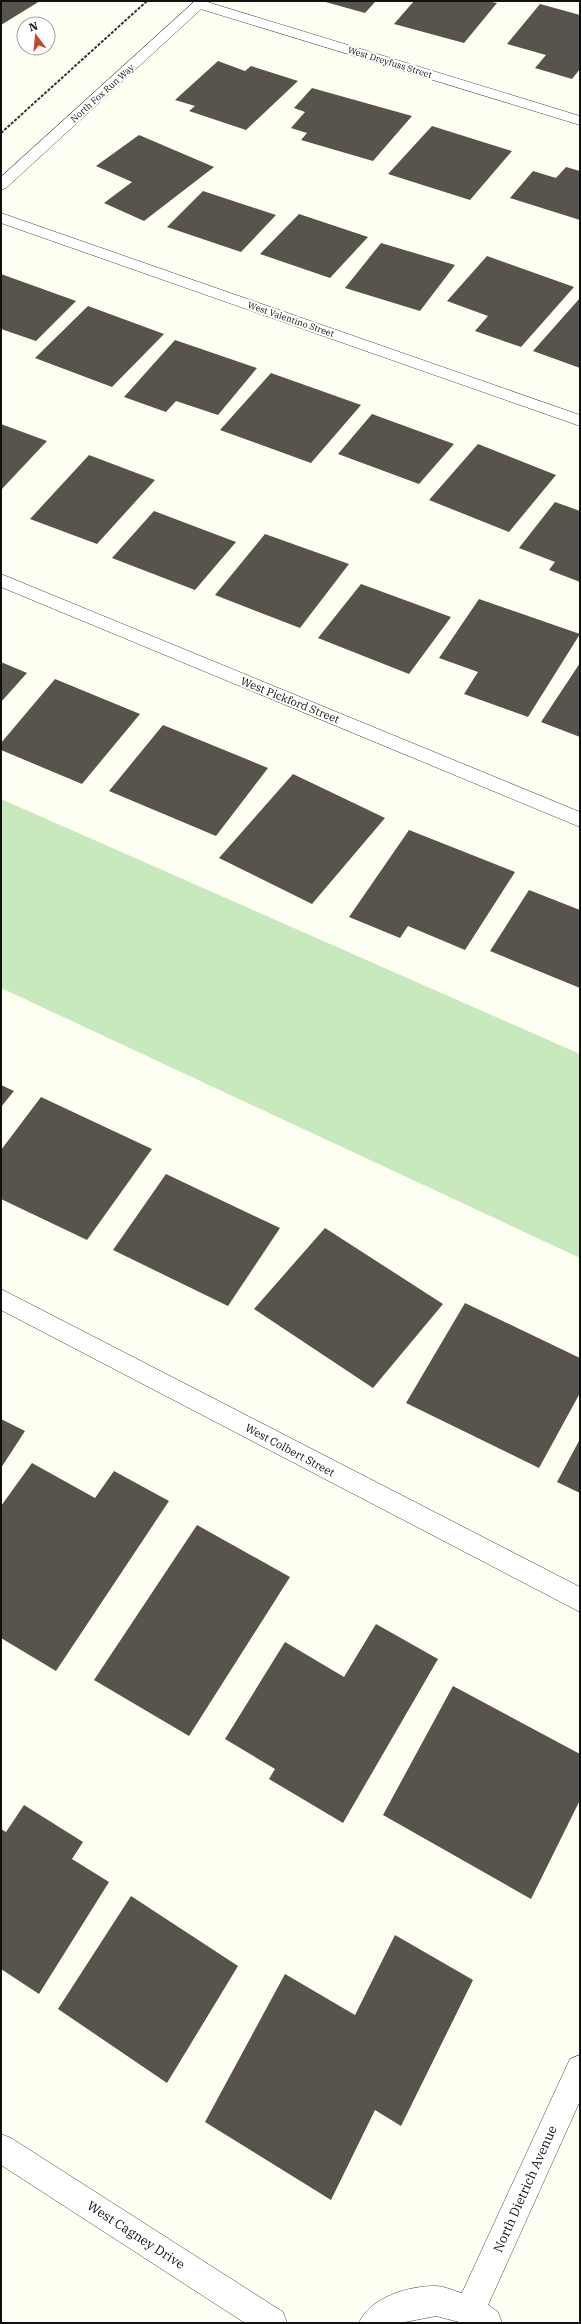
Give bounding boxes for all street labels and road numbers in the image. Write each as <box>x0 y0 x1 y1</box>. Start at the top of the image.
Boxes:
street label: West Dreyfuss Street <box>347 44 433 80</box>
street label: North Fox Run Way <box>68 62 136 124</box>
street label: West Valentino Street <box>246 299 336 339</box>
street label: West Pickford Street <box>239 674 341 726</box>
street label: West Colbert Street <box>243 1421 337 1480</box>
street label: North Dietrich Avenue <box>489 2123 561 2255</box>
street label: West Cagney Drive <box>84 2197 188 2273</box>

